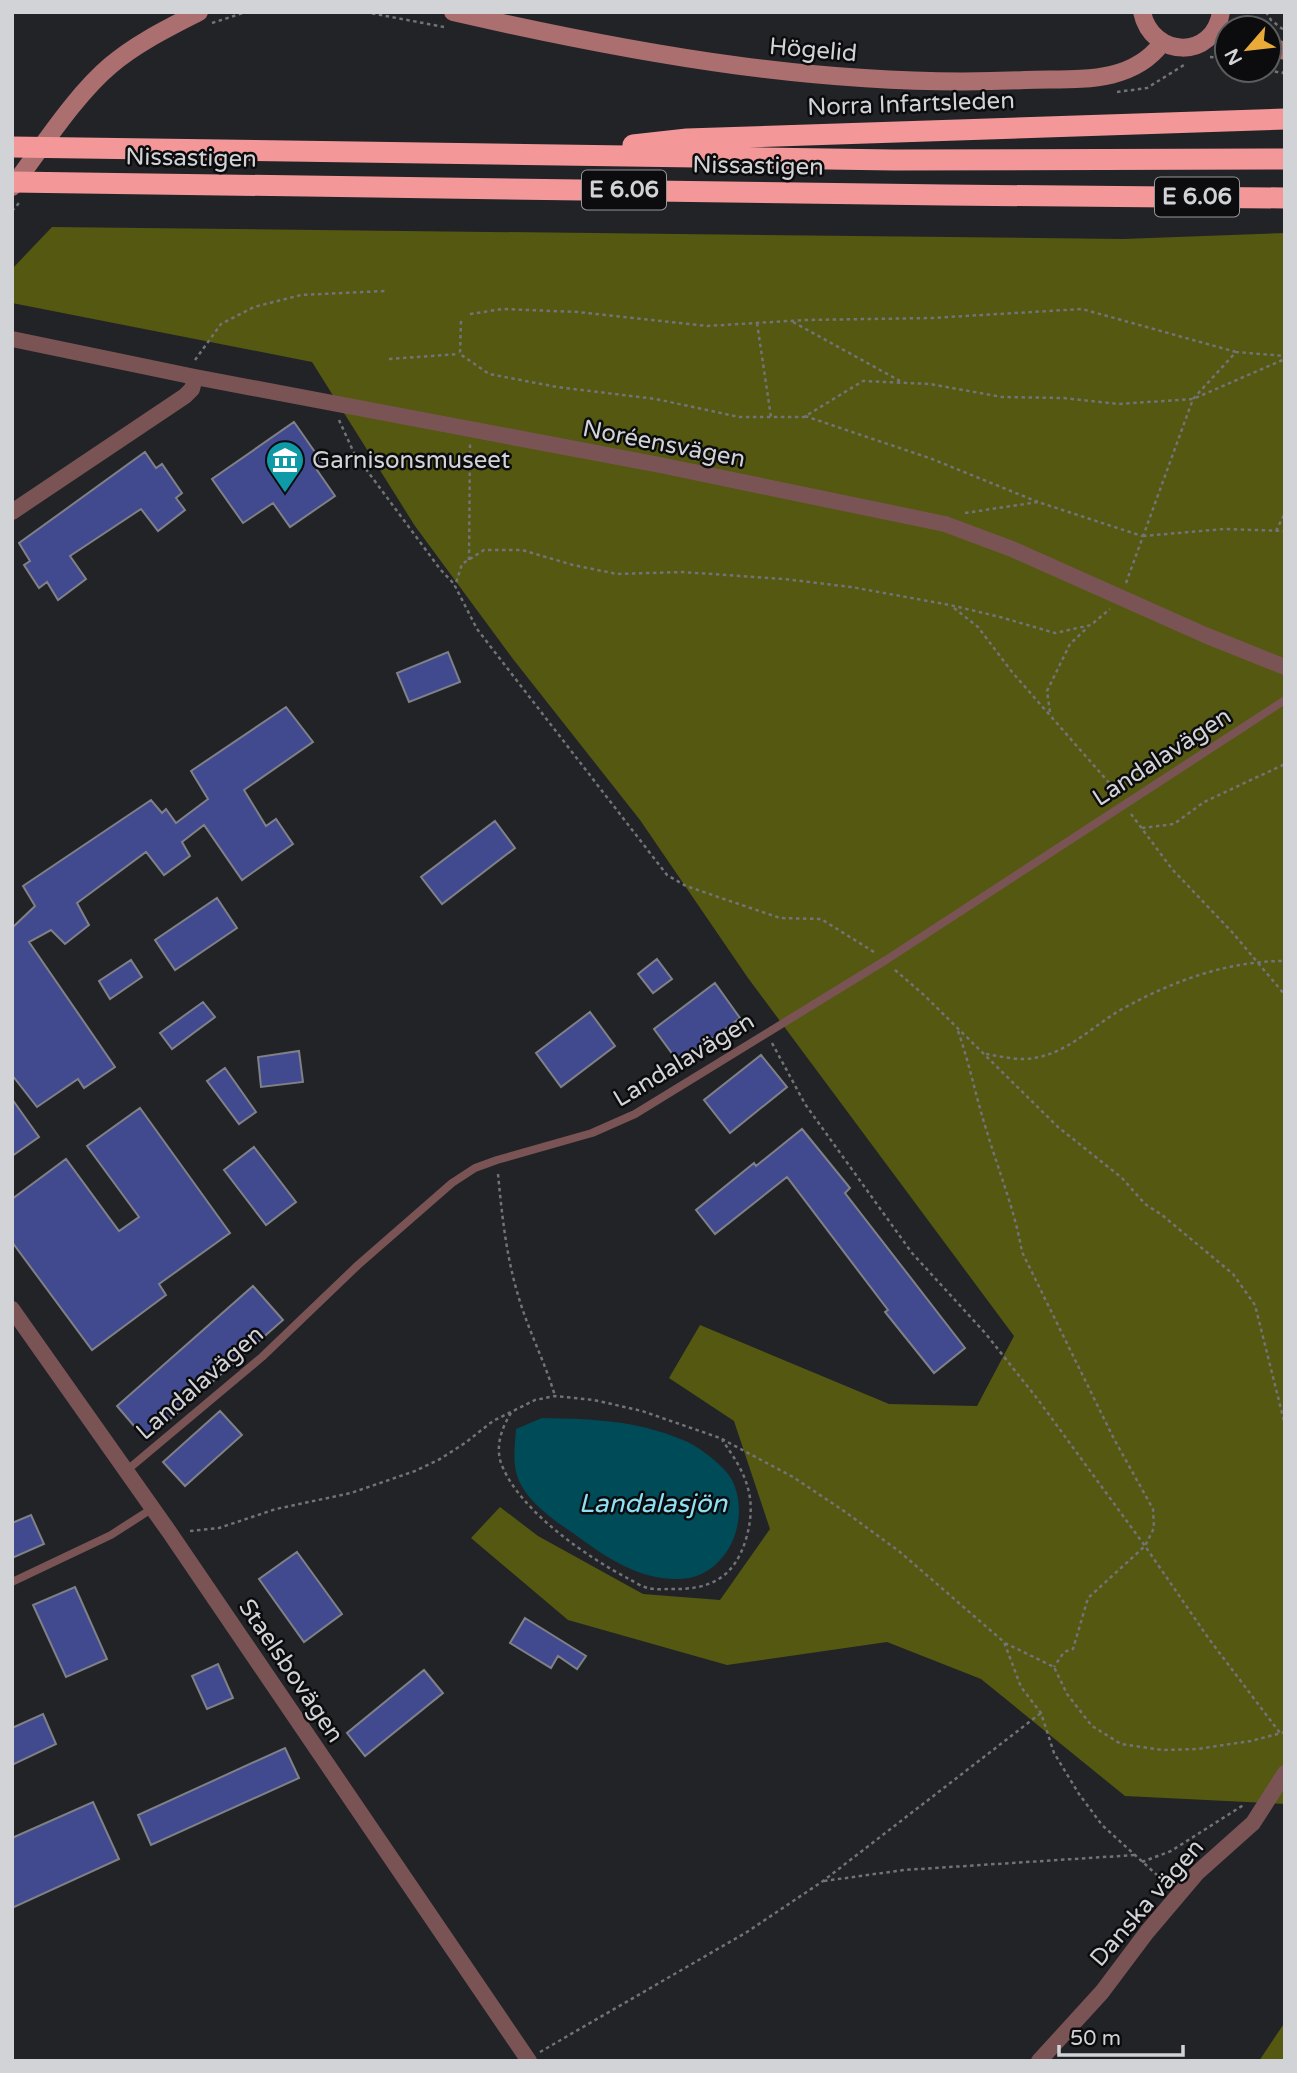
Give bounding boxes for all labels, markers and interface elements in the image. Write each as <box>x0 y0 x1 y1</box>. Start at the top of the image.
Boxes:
north arrow <box>1213 14 1283 84</box>
street label: Högelid <box>768 32 858 68</box>
text: N <box>1221 45 1247 68</box>
street label: Norra Infartsleden <box>807 86 1015 122</box>
street label: Nissastigen <box>125 142 257 174</box>
street label: Nissastigen <box>692 150 824 182</box>
road number: E 6.06 <box>582 170 666 210</box>
road number: E 6.06 <box>1155 178 1239 216</box>
street label: Noréensvägen <box>580 414 748 474</box>
museum icon: Garnisonsmuseet <box>264 439 306 494</box>
place label: Garnisonsmuseet <box>312 446 510 475</box>
street label: Landalavägen <box>1087 701 1237 813</box>
street label: Landalavägen <box>608 1007 760 1113</box>
street label: Landalavägen <box>130 1320 270 1446</box>
water label: Landalasjön <box>579 1488 728 1519</box>
street label: Staelsbovägen <box>232 1594 350 1748</box>
street label: Danska vägen <box>1084 1833 1210 1973</box>
scale bar <box>1059 2014 1183 2058</box>
text: 50 m <box>1070 2026 1121 2051</box>

